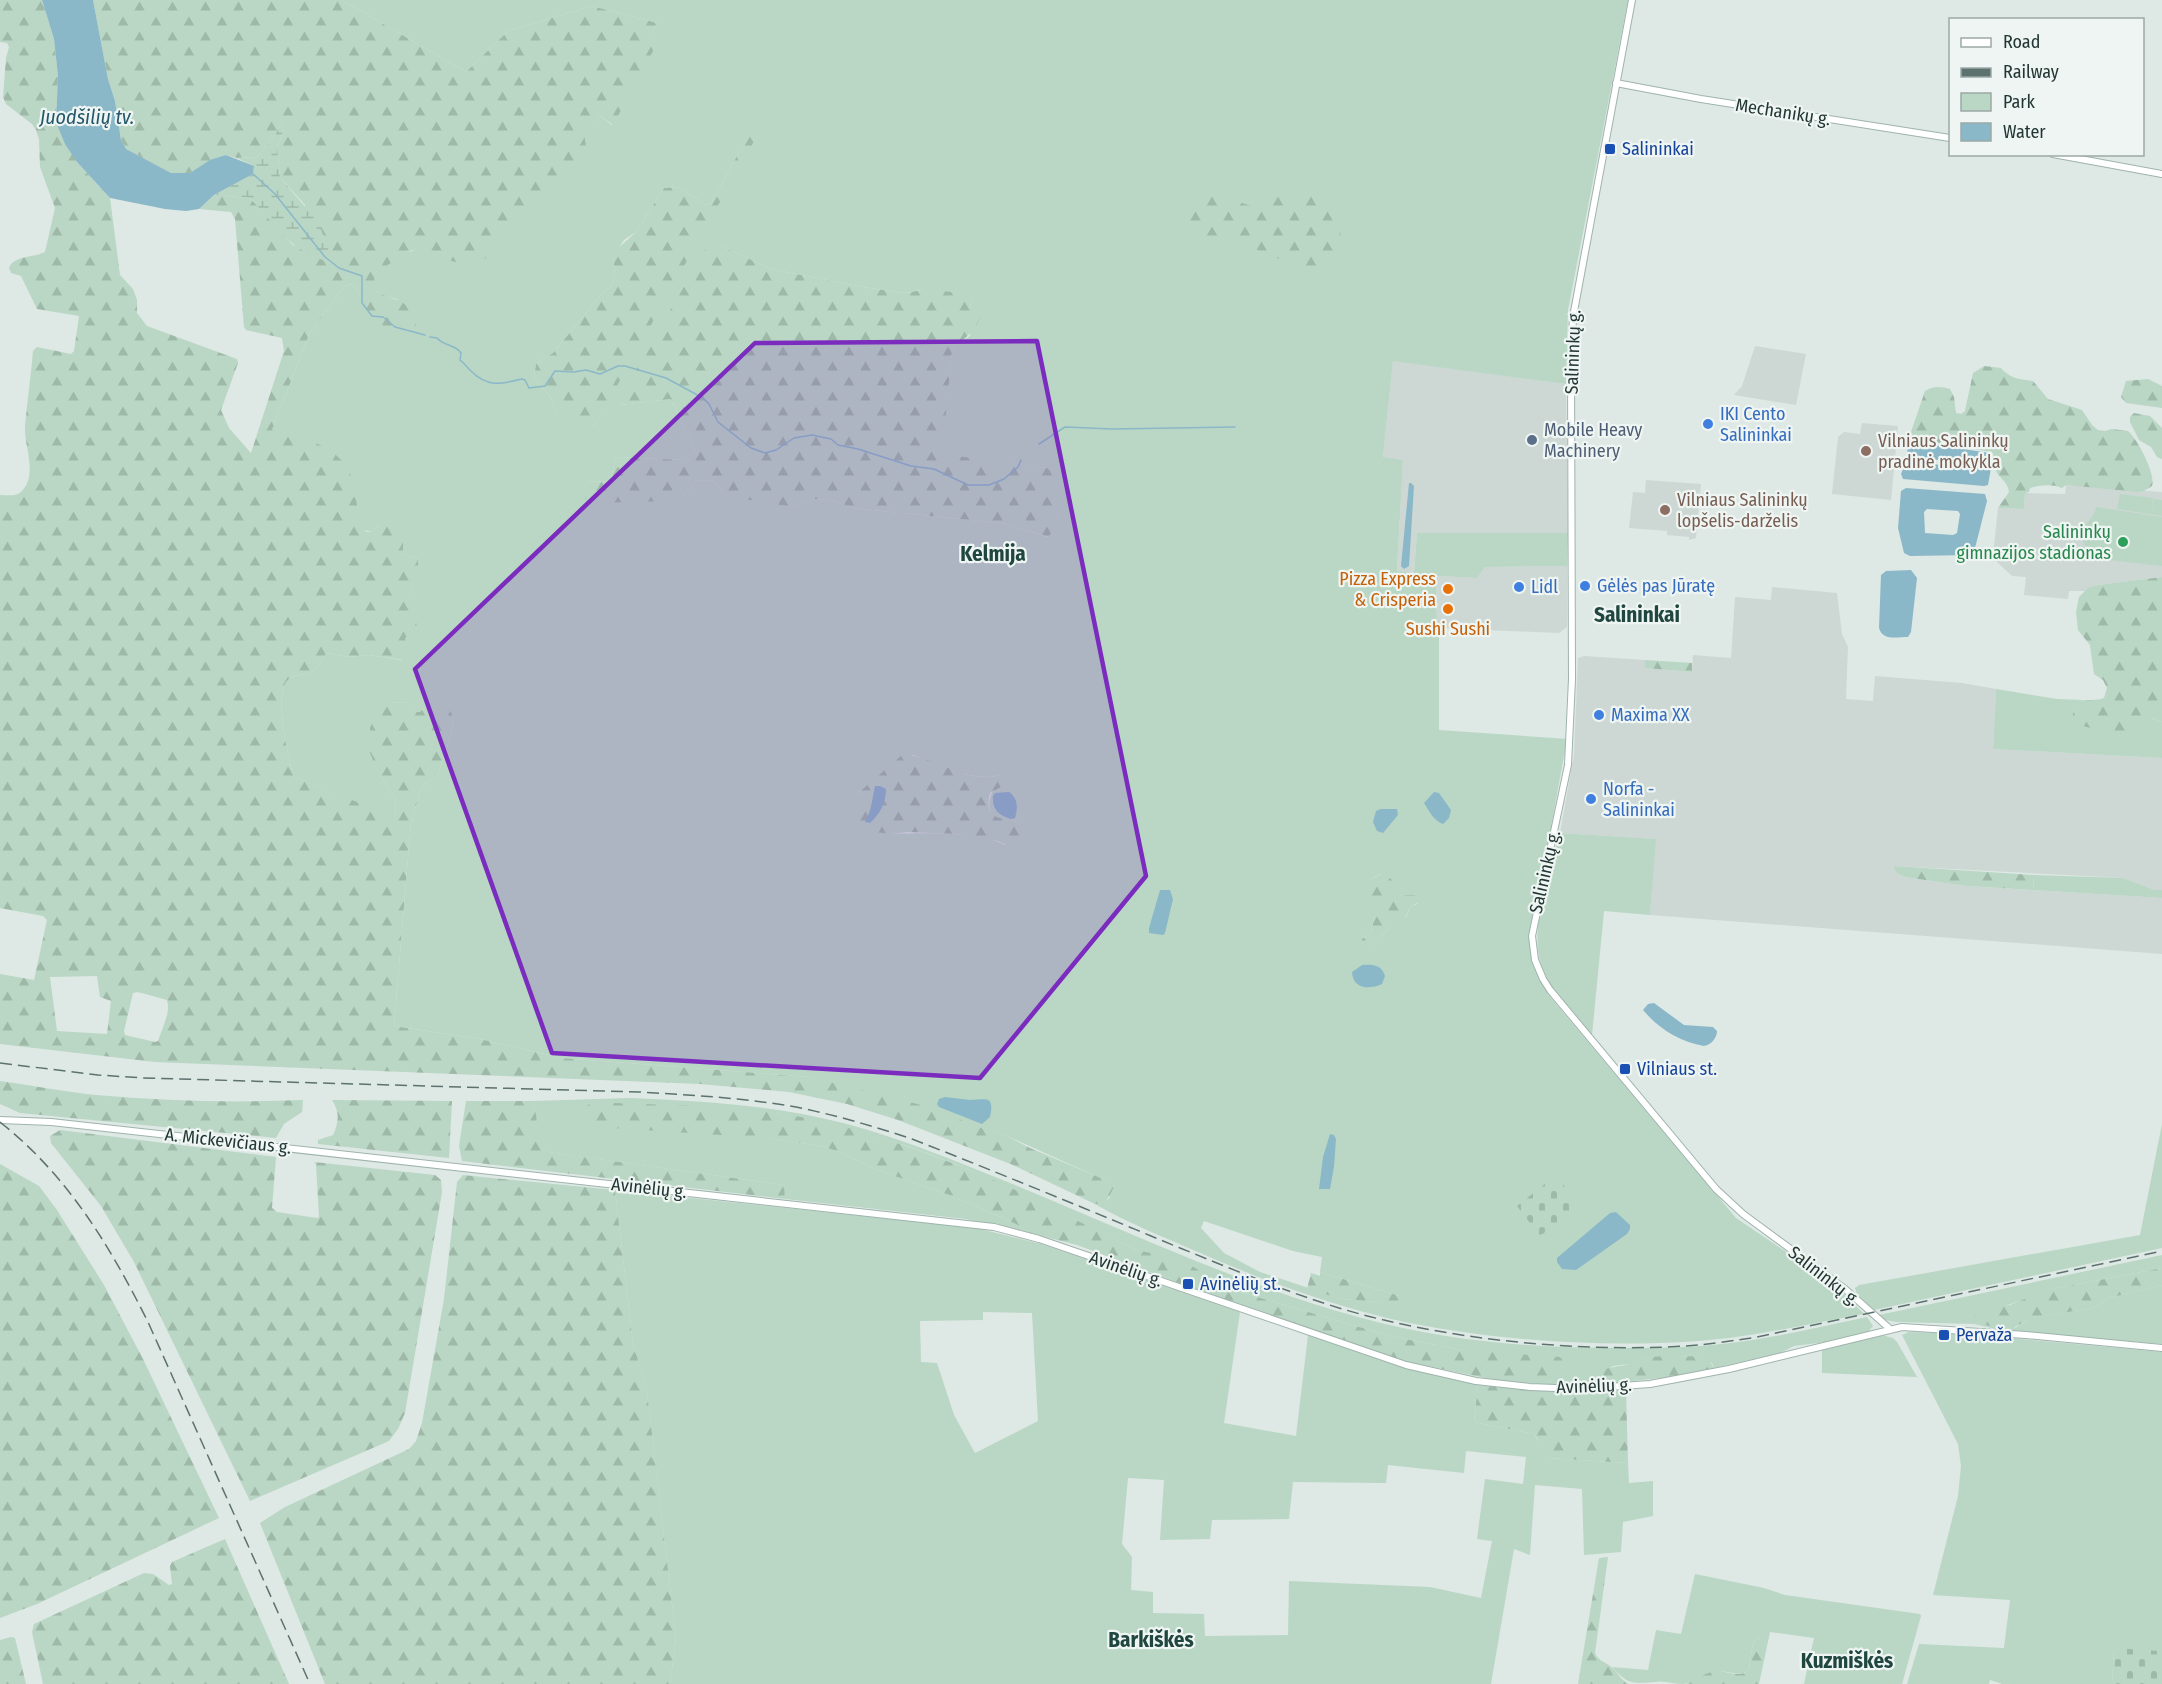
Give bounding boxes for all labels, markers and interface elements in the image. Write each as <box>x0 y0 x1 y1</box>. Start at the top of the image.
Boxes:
legend <box>1949 18 2144 156</box>
text: Road <box>2003 31 2040 53</box>
text: Railway <box>2003 61 2059 83</box>
text: Park <box>2003 91 2036 113</box>
street label: Mechanikų g. <box>1734 94 1832 130</box>
water label: Juodšilių tv. <box>39 105 134 129</box>
text: Water <box>2003 121 2046 143</box>
place label: Salininkai <box>1622 138 1694 160</box>
marker: Salininkai <box>1603 142 1617 156</box>
street label: Salininkų g. <box>1561 309 1585 395</box>
place label: IKI Cento Salininkai <box>1720 403 1792 446</box>
marker: IKI Cento Salininkai <box>1701 417 1715 431</box>
place label: Mobile Heavy Machinery <box>1544 419 1642 462</box>
place label: Vilniaus Salininkų pradinė mokykla <box>1878 430 2009 473</box>
marker: Mobile Heavy Machinery <box>1525 433 1539 447</box>
marker: Vilniaus Salininkų pradinė mokykla <box>1859 444 1873 458</box>
place label: Vilniaus Salininkų lopšelis-darželis <box>1677 489 1808 532</box>
marker: Vilniaus Salininkų lopšelis-darželis <box>1658 503 1672 517</box>
place label: Salininkų gimnazijos stadionas <box>1957 521 2111 564</box>
marker: Salininkų gimnazijos stadionas <box>2116 535 2130 549</box>
district label: Kelmija <box>960 541 1026 567</box>
place label: Pizza Express & Crisperia <box>1339 568 1436 611</box>
place label: Gėlės pas Jūratę <box>1597 575 1715 597</box>
place label: Lidl <box>1531 576 1558 598</box>
marker: Gėlės pas Jūratę <box>1578 579 1592 593</box>
marker: Lidl <box>1512 580 1526 594</box>
marker: Pizza Express & Crisperia <box>1441 582 1455 596</box>
marker: Sushi Sushi <box>1441 602 1455 616</box>
district label: Salininkai <box>1594 602 1680 628</box>
place label: Sushi Sushi <box>1406 618 1490 640</box>
place label: Maxima XX <box>1611 704 1690 726</box>
marker: Maxima XX <box>1592 708 1606 722</box>
place label: Norfa - Salininkai <box>1603 778 1675 821</box>
marker: Norfa - Salininkai <box>1584 792 1598 806</box>
street label: Salininkų g. <box>1525 828 1565 916</box>
place label: Vilniaus st. <box>1637 1058 1717 1080</box>
marker: Vilniaus st. <box>1618 1062 1632 1076</box>
street label: A. Mickevičiaus g. <box>164 1123 292 1159</box>
street label: Avinėlių g. <box>610 1173 688 1203</box>
street label: Salininkų g. <box>1784 1241 1864 1311</box>
street label: Avinėlių g. <box>1087 1246 1165 1292</box>
place label: Avinėlių st. <box>1200 1273 1281 1295</box>
marker: Avinėlių st. <box>1181 1277 1195 1291</box>
place label: Pervaža <box>1956 1324 2013 1346</box>
marker: Pervaža <box>1937 1328 1951 1342</box>
street label: Avinėlių g. <box>1556 1374 1632 1398</box>
district label: Barkiškės <box>1108 1627 1194 1653</box>
district label: Kuzmiškės <box>1801 1648 1893 1674</box>

